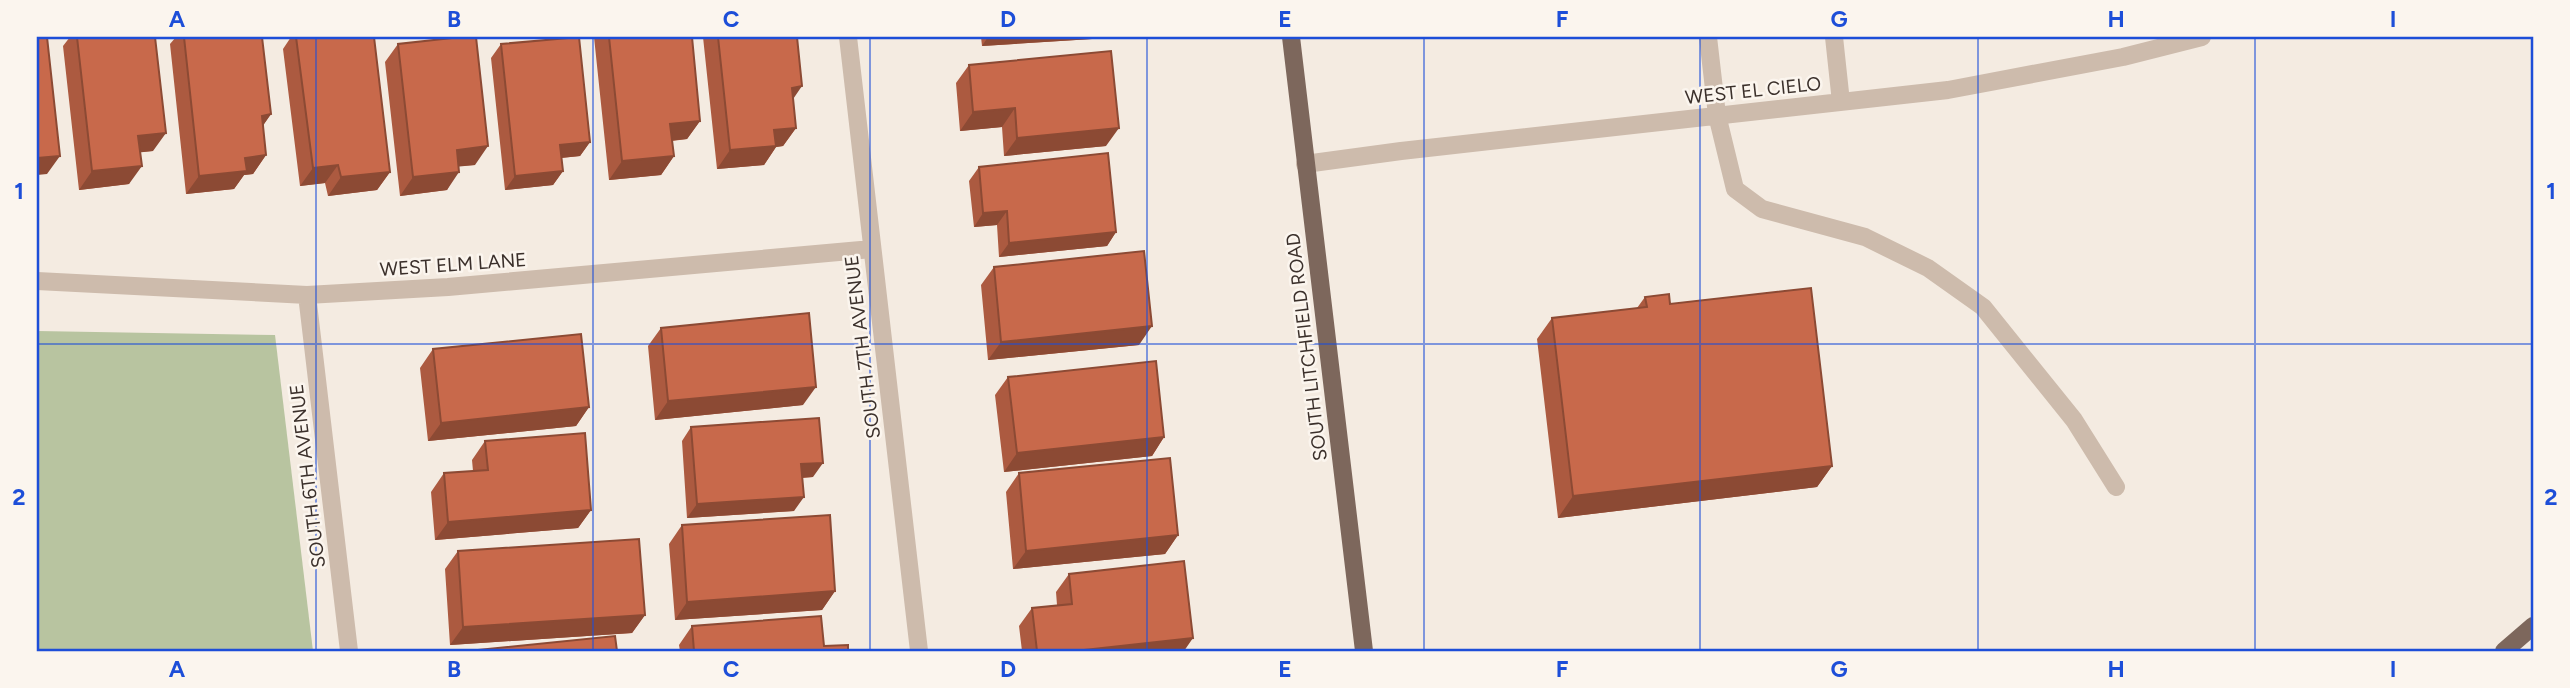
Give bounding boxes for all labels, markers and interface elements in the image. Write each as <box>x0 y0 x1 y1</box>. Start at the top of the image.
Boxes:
text: A <box>169 5 186 33</box>
text: B <box>447 5 461 33</box>
text: C <box>723 5 740 33</box>
text: D <box>1000 5 1016 33</box>
text: E <box>1278 5 1292 33</box>
text: F <box>1556 5 1569 33</box>
text: G <box>1830 5 1848 33</box>
text: H <box>2107 5 2125 33</box>
text: I <box>2390 5 2396 33</box>
street label: WEST EL CIELO <box>1684 72 1822 109</box>
text: 1 <box>14 177 24 205</box>
text: 1 <box>2546 177 2556 205</box>
street label: SOUTH LITCHFIELD ROAD <box>1281 232 1332 462</box>
street label: WEST ELM LANE <box>379 248 527 281</box>
street label: SOUTH 7TH AVENUE <box>840 254 885 440</box>
street label: SOUTH 6TH AVENUE <box>285 383 330 569</box>
text: 2 <box>12 483 26 511</box>
text: 2 <box>2544 483 2558 511</box>
text: A <box>169 655 186 683</box>
text: B <box>447 655 461 683</box>
text: C <box>723 655 740 683</box>
text: D <box>1000 655 1016 683</box>
text: E <box>1278 655 1292 683</box>
text: F <box>1556 655 1569 683</box>
text: G <box>1830 655 1848 683</box>
text: H <box>2107 655 2125 683</box>
text: I <box>2390 655 2396 683</box>

